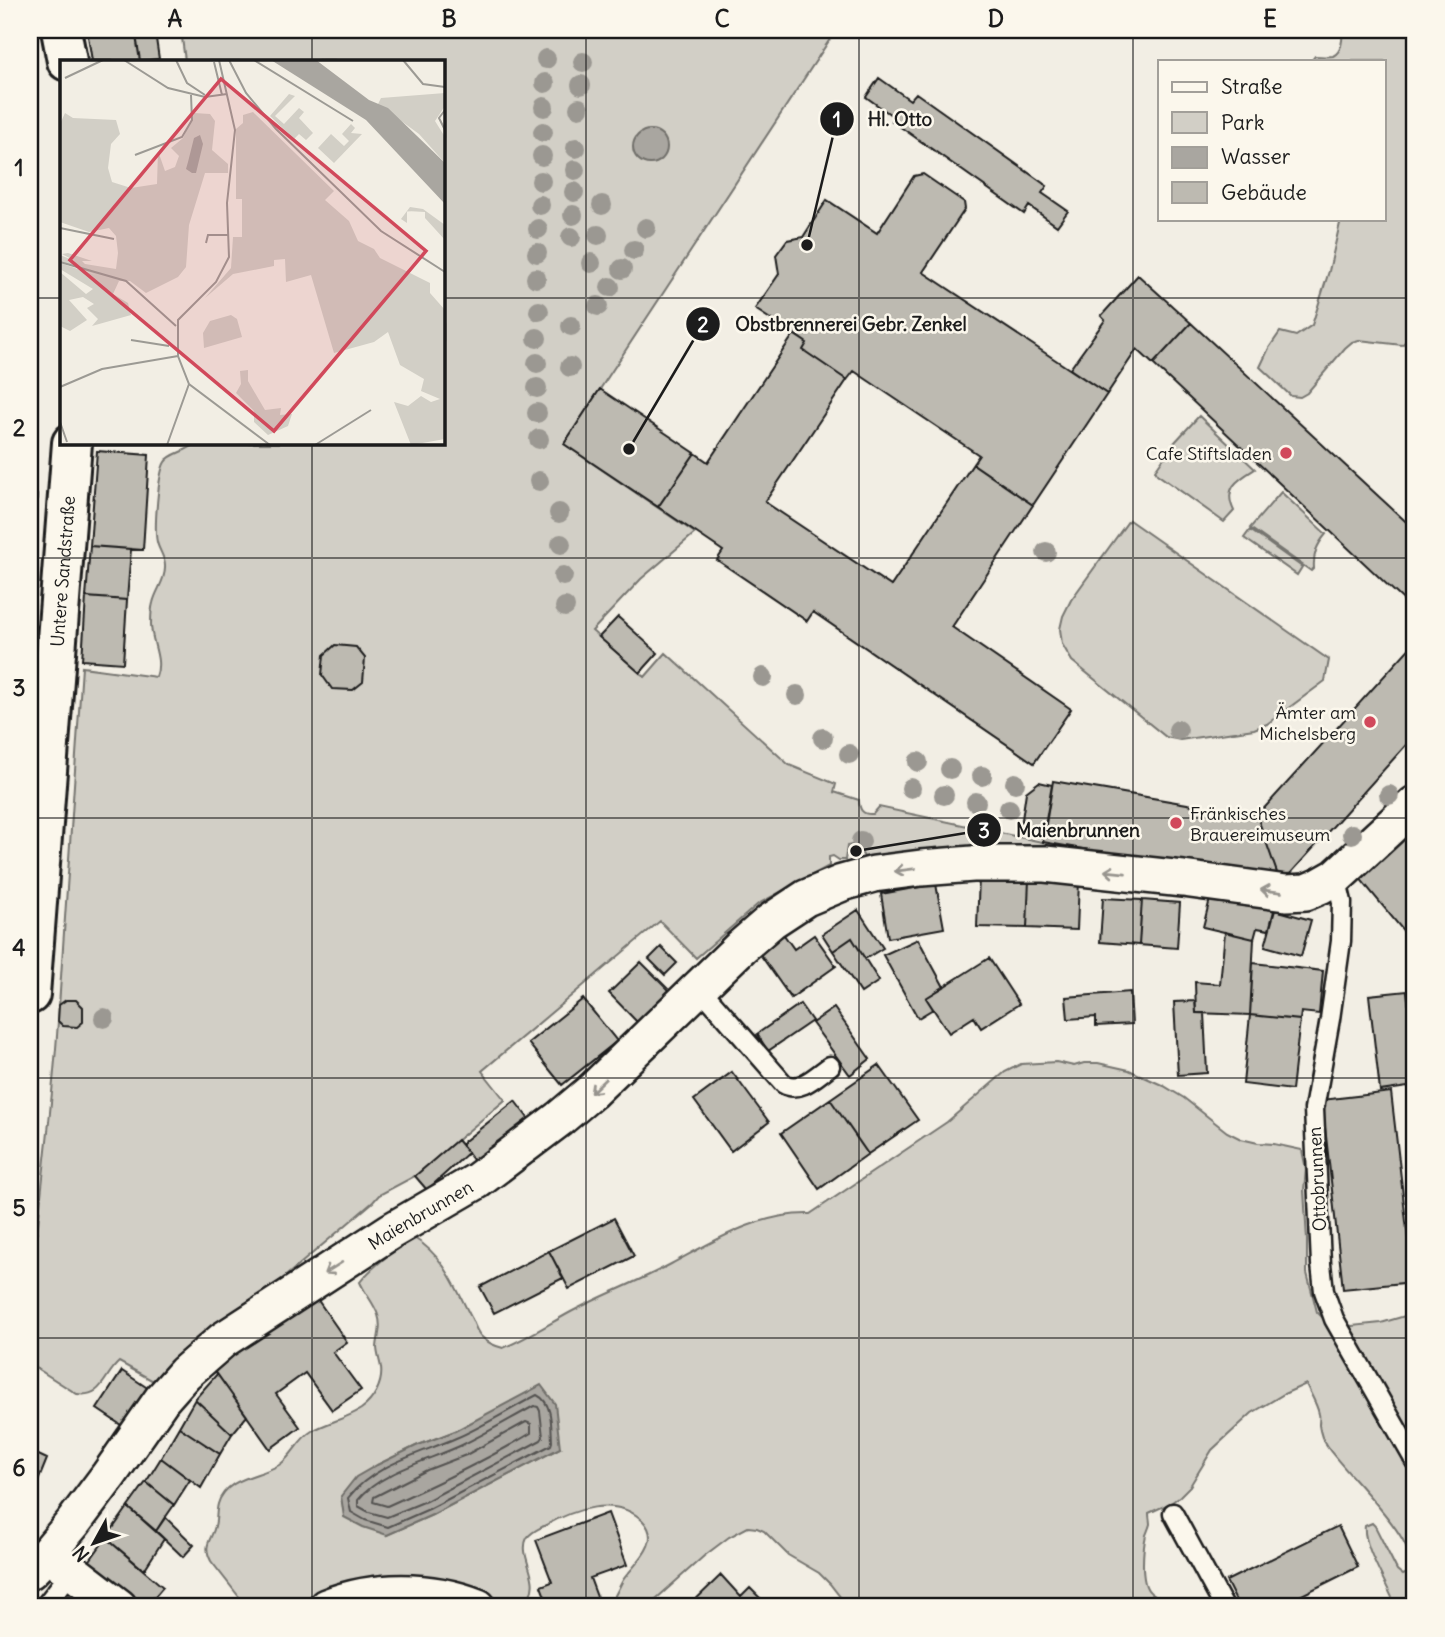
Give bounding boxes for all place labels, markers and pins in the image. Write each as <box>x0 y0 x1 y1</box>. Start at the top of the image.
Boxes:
callout: Hl. Otto <box>819 99 947 139</box>
callout: Obstbrennerei Gebr. Zenkel <box>686 304 980 344</box>
place label: Cafe Stiftsladen <box>1146 442 1272 465</box>
marker: Cafe Stiftsladen <box>1278 445 1294 461</box>
place label: Ämter am Michelsberg <box>1259 701 1356 745</box>
marker: Ämter am Michelsberg <box>1362 714 1378 730</box>
place label: Fränkisches Brauereimuseum <box>1190 802 1330 846</box>
callout: Maienbrunnen <box>966 810 1154 850</box>
marker: Fränkisches Brauereimuseum <box>1168 815 1184 831</box>

